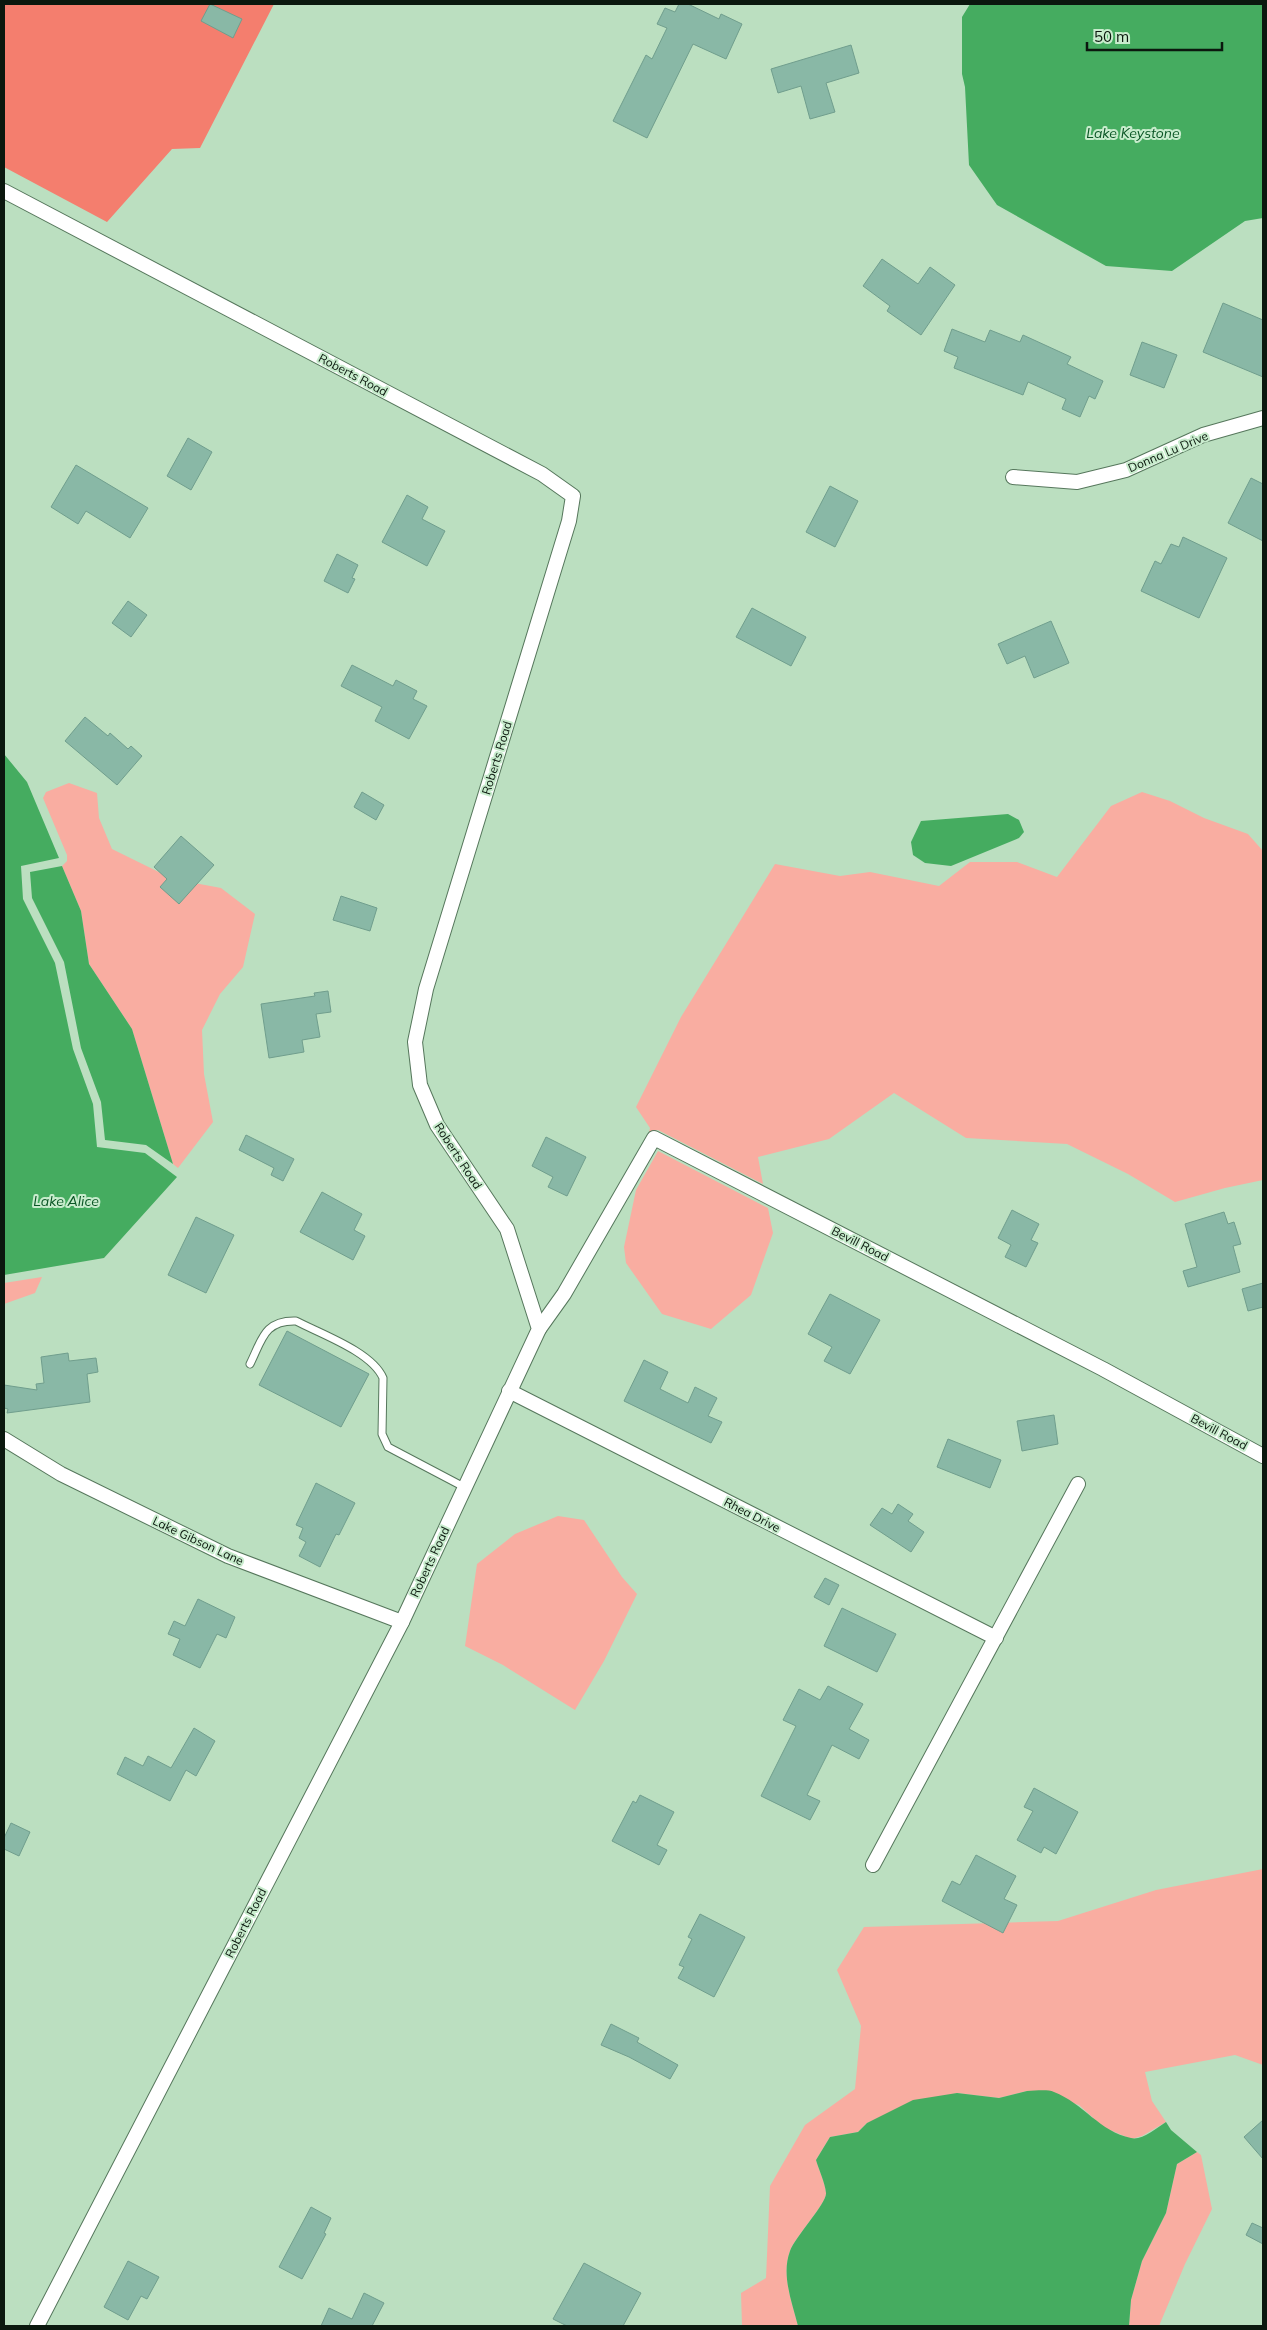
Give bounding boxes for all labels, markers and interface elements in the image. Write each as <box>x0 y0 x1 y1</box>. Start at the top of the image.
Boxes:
scale bar <box>1087 20 1222 52</box>
text: 50 m <box>1094 27 1129 46</box>
water label: Lake Keystone <box>1086 124 1180 142</box>
street label: Roberts Road <box>316 350 390 399</box>
street label: Donna Lu Drive <box>1125 428 1210 475</box>
street label: Roberts Road <box>478 719 515 796</box>
street label: Roberts Road <box>431 1120 485 1192</box>
water label: Lake Alice <box>33 1192 99 1210</box>
street label: Bevill Road <box>829 1223 891 1264</box>
street label: Bevill Road <box>1188 1410 1250 1453</box>
street label: Rhea Drive <box>722 1494 783 1535</box>
street label: Lake Gibson Lane <box>150 1513 246 1568</box>
street label: Roberts Road <box>407 1524 452 1599</box>
street label: Roberts Road <box>222 1885 270 1960</box>

